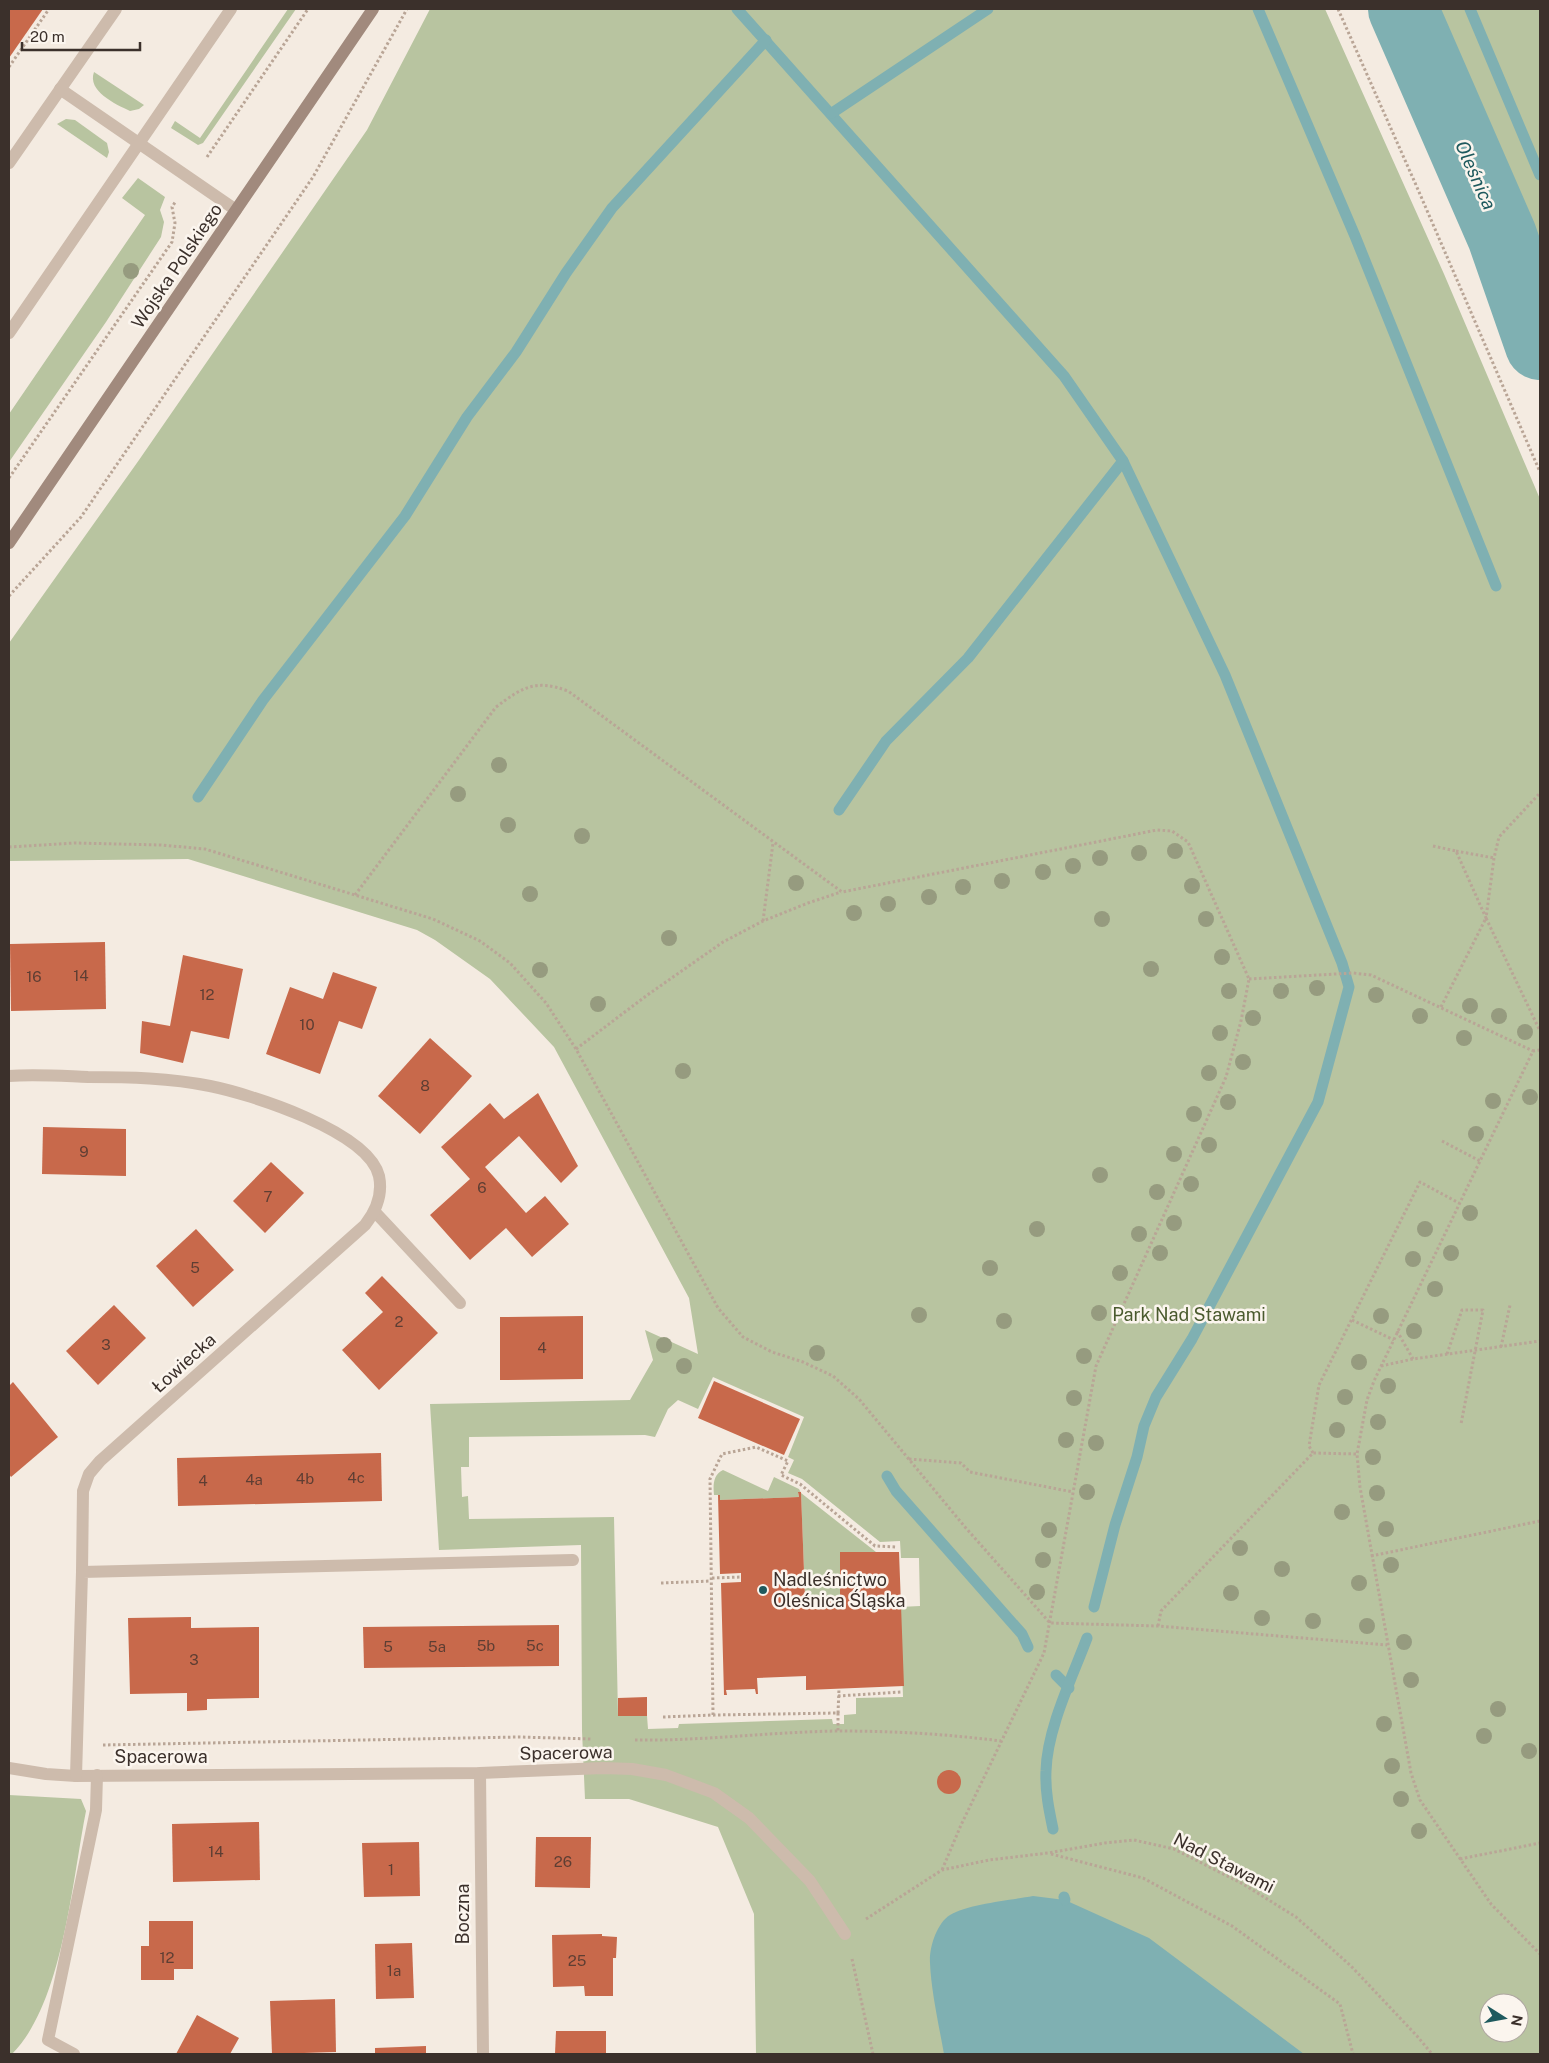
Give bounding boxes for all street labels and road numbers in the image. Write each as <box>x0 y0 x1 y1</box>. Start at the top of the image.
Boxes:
street label: Wojska Polskiego <box>127 199 226 332</box>
street label: Łowiecka <box>148 1329 220 1397</box>
street label: Spacerowa <box>519 1741 613 1764</box>
street label: Spacerowa <box>114 1746 208 1767</box>
street label: Nad Stawami <box>1170 1828 1278 1897</box>
street label: Boczna <box>452 1884 473 1944</box>

